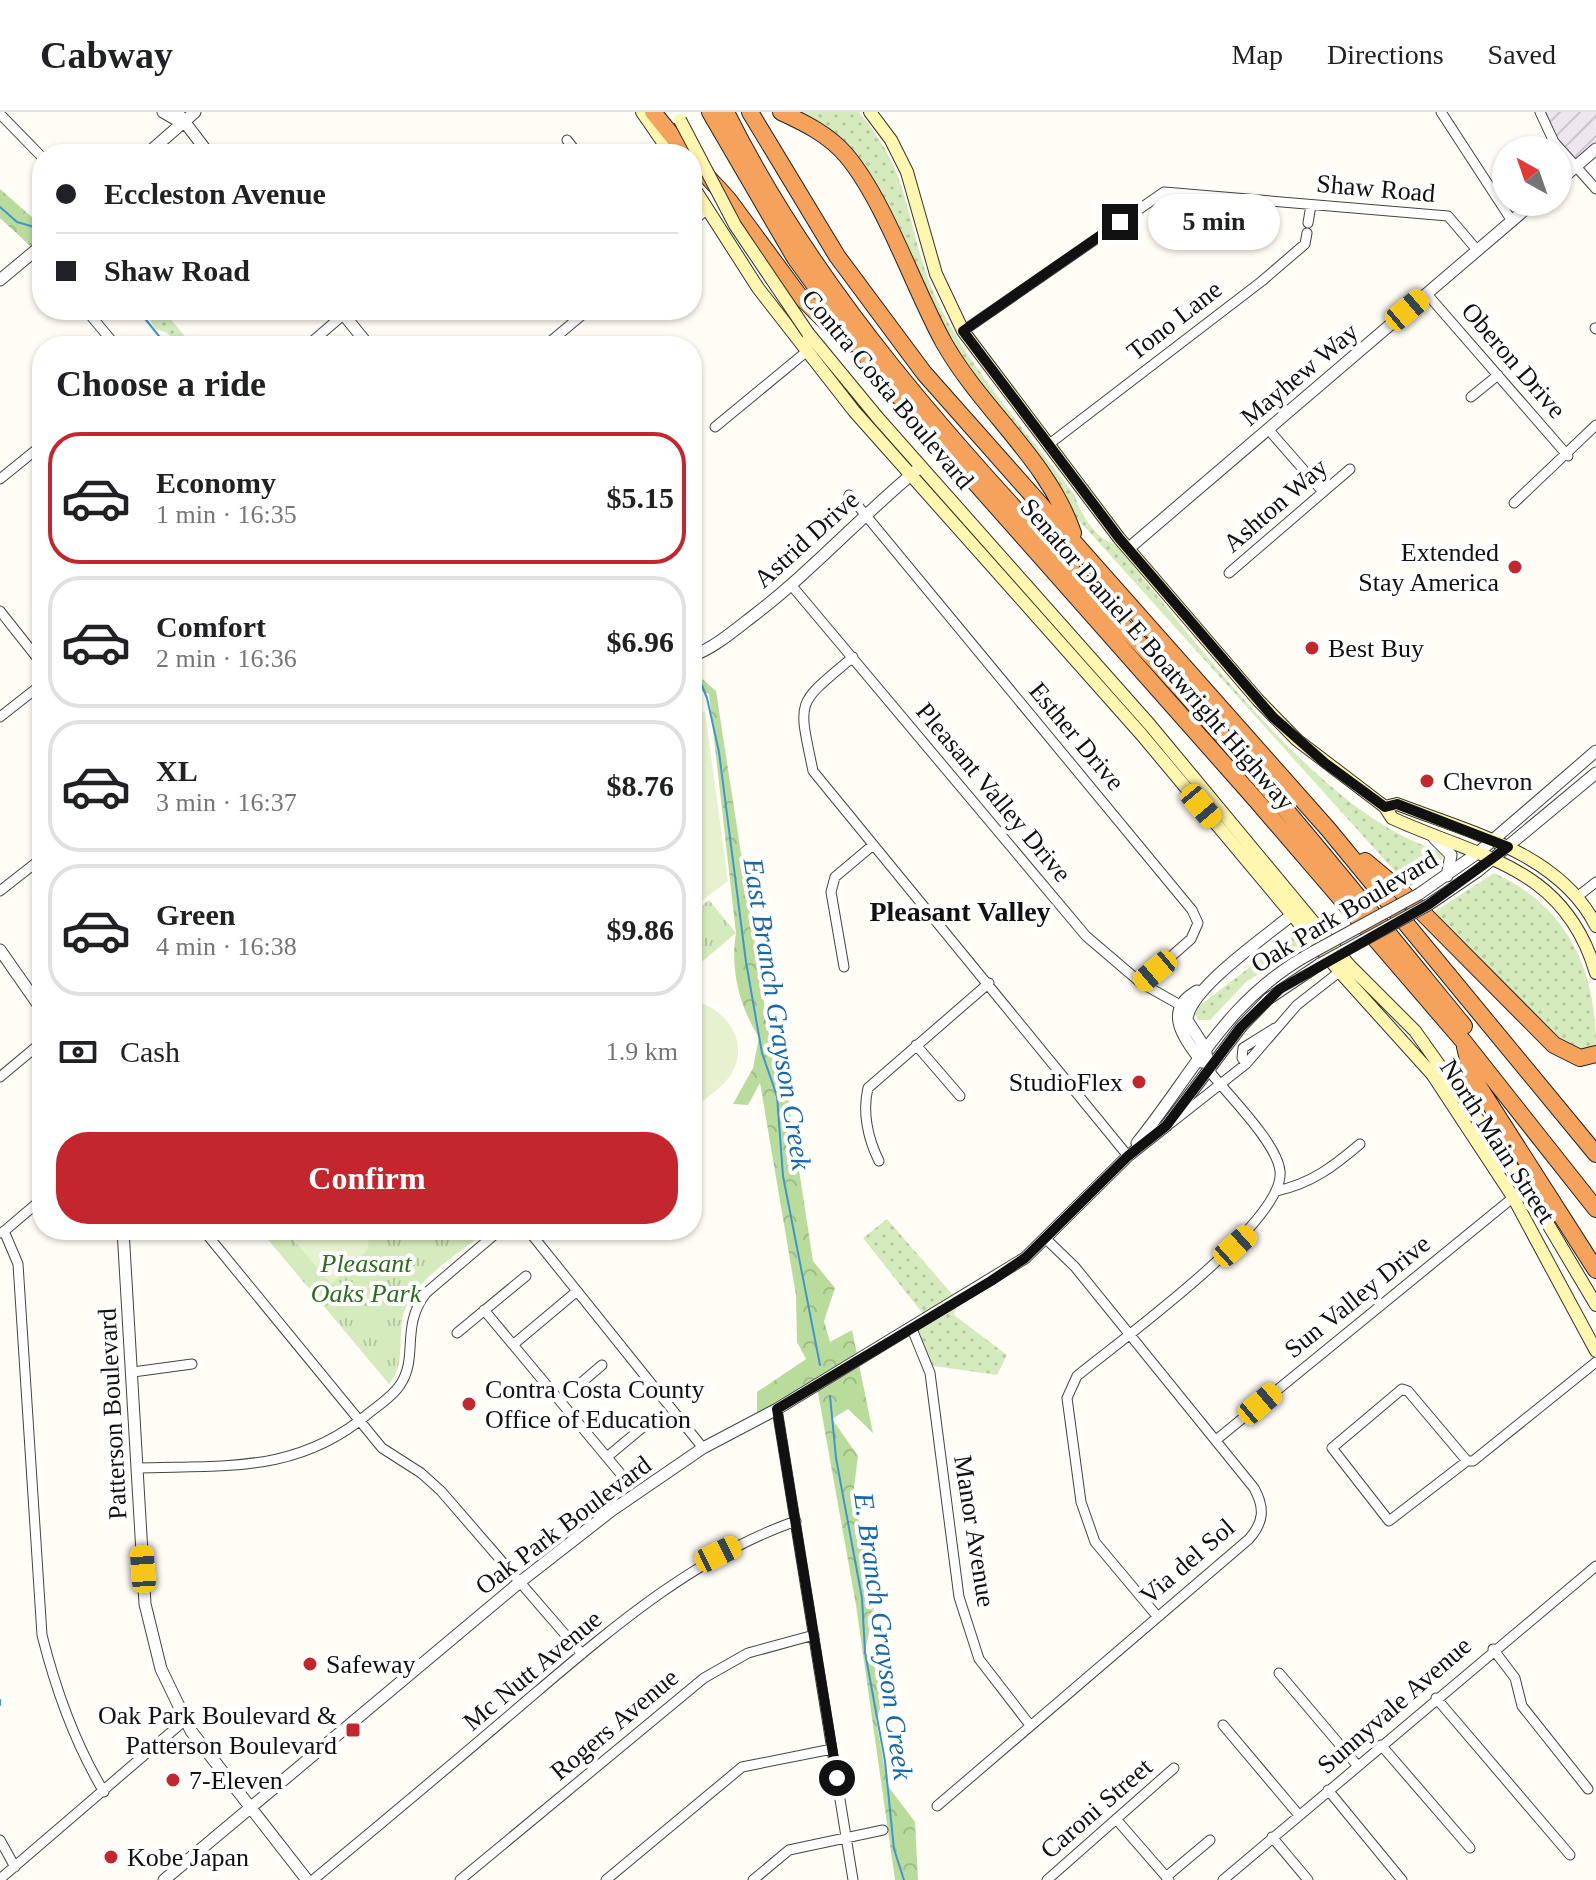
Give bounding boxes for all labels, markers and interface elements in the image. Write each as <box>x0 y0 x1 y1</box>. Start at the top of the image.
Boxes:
text: Cabway <box>40 34 173 76</box>
text: Map <box>1232 39 1283 70</box>
text: Directions <box>1327 39 1444 70</box>
text: Saved <box>1488 39 1556 70</box>
north arrow <box>1492 136 1572 216</box>
map controls <box>1492 136 1572 216</box>
street label: Shaw Road <box>1315 169 1437 208</box>
text: Eccleston Avenue <box>104 177 326 210</box>
callout: 5 min <box>1148 194 1280 250</box>
route end <box>1102 204 1138 240</box>
text: 5 min <box>1183 207 1245 236</box>
text: Shaw Road <box>104 254 250 287</box>
street label: Tono Lane <box>1121 275 1227 366</box>
street label: Contra Costa Boulevard <box>796 284 979 495</box>
car <box>1381 285 1433 335</box>
street label: Oberon Drive <box>1456 297 1572 424</box>
street label: Mayhew Way <box>1235 317 1364 432</box>
text: Choose a ride <box>56 364 266 404</box>
street label: Ashton Way <box>1217 452 1333 558</box>
icon: car <box>60 462 132 534</box>
text: Economy <box>156 466 276 499</box>
text: $5.15 <box>607 481 674 514</box>
street label: Astrid Drive <box>748 485 865 594</box>
street label: Senator Daniel E Boatwright Highway <box>1015 493 1301 816</box>
text: 1 min · 16:35 <box>156 500 297 529</box>
place label: Extended Stay America <box>1358 538 1499 597</box>
marker: Extended Stay America <box>1506 558 1524 576</box>
icon: car <box>60 606 132 678</box>
text: Comfort <box>156 610 266 643</box>
text: $6.96 <box>607 625 674 658</box>
place label: Best Buy <box>1328 634 1424 663</box>
marker: Best Buy <box>1303 639 1321 657</box>
text: 2 min · 16:36 <box>156 644 297 673</box>
street label: Esther Drive <box>1023 676 1130 796</box>
street label: Pleasant Valley Drive <box>910 697 1077 888</box>
icon: car <box>60 750 132 822</box>
text: XL <box>156 754 198 787</box>
place label: Chevron <box>1443 767 1533 796</box>
text: $8.76 <box>607 769 674 802</box>
marker: Chevron <box>1418 772 1436 790</box>
car <box>1176 780 1226 832</box>
text: 3 min · 16:37 <box>156 788 297 817</box>
street label: Oak Park Boulevard <box>1246 844 1443 979</box>
water label: East Branch Grayson Creek <box>737 855 818 1173</box>
icon: car <box>60 894 132 966</box>
district label: Pleasant Valley <box>869 896 1051 927</box>
text: Green <box>156 898 235 931</box>
text: $9.86 <box>607 913 674 946</box>
text: 4 min · 16:38 <box>156 932 297 961</box>
car <box>1129 946 1181 996</box>
icon: cash <box>56 1030 100 1074</box>
text: Cash <box>120 1035 180 1068</box>
text: 1.9 km <box>606 1037 678 1066</box>
street label: North Main Street <box>1434 1054 1562 1229</box>
place label: StudioFlex <box>1009 1068 1123 1097</box>
marker: StudioFlex <box>1130 1073 1148 1091</box>
button: Confirm <box>56 1132 678 1224</box>
car <box>1209 1221 1261 1271</box>
street label: Sun Valley Drive <box>1279 1229 1436 1364</box>
park label: Pleasant Oaks Park <box>311 1249 422 1308</box>
street label: Patterson Boulevard <box>92 1308 133 1520</box>
place label: Contra Costa County Office of Education <box>485 1375 705 1434</box>
car <box>1234 1379 1286 1429</box>
marker: Contra Costa County Office of Education <box>460 1395 478 1413</box>
street label: Oak Park Boulevard <box>470 1450 657 1601</box>
street label: Manor Avenue <box>948 1453 1001 1609</box>
water label: E. Branch Grayson Creek <box>848 1489 919 1782</box>
street label: Via del Sol <box>1134 1513 1240 1610</box>
car <box>691 1533 745 1575</box>
car <box>129 1544 157 1594</box>
street label: Mc Nutt Avenue <box>457 1604 607 1737</box>
street label: Sunnyvale Avenue <box>1312 1631 1477 1780</box>
place label: Safeway <box>326 1650 416 1679</box>
marker: Safeway <box>301 1655 319 1673</box>
street label: Rogers Avenue <box>545 1663 684 1786</box>
place label: Oak Park Boulevard & Patterson Boulevard <box>98 1701 337 1760</box>
marker: Oak Park Boulevard & Patterson Boulevard <box>344 1721 362 1739</box>
street label: Caroni Street <box>1035 1752 1158 1865</box>
route start <box>819 1760 855 1796</box>
place label: 7-Eleven <box>189 1766 283 1795</box>
marker: 7-Eleven <box>164 1771 182 1789</box>
place label: Kobe Japan <box>127 1843 249 1872</box>
marker: Kobe Japan <box>102 1848 120 1866</box>

